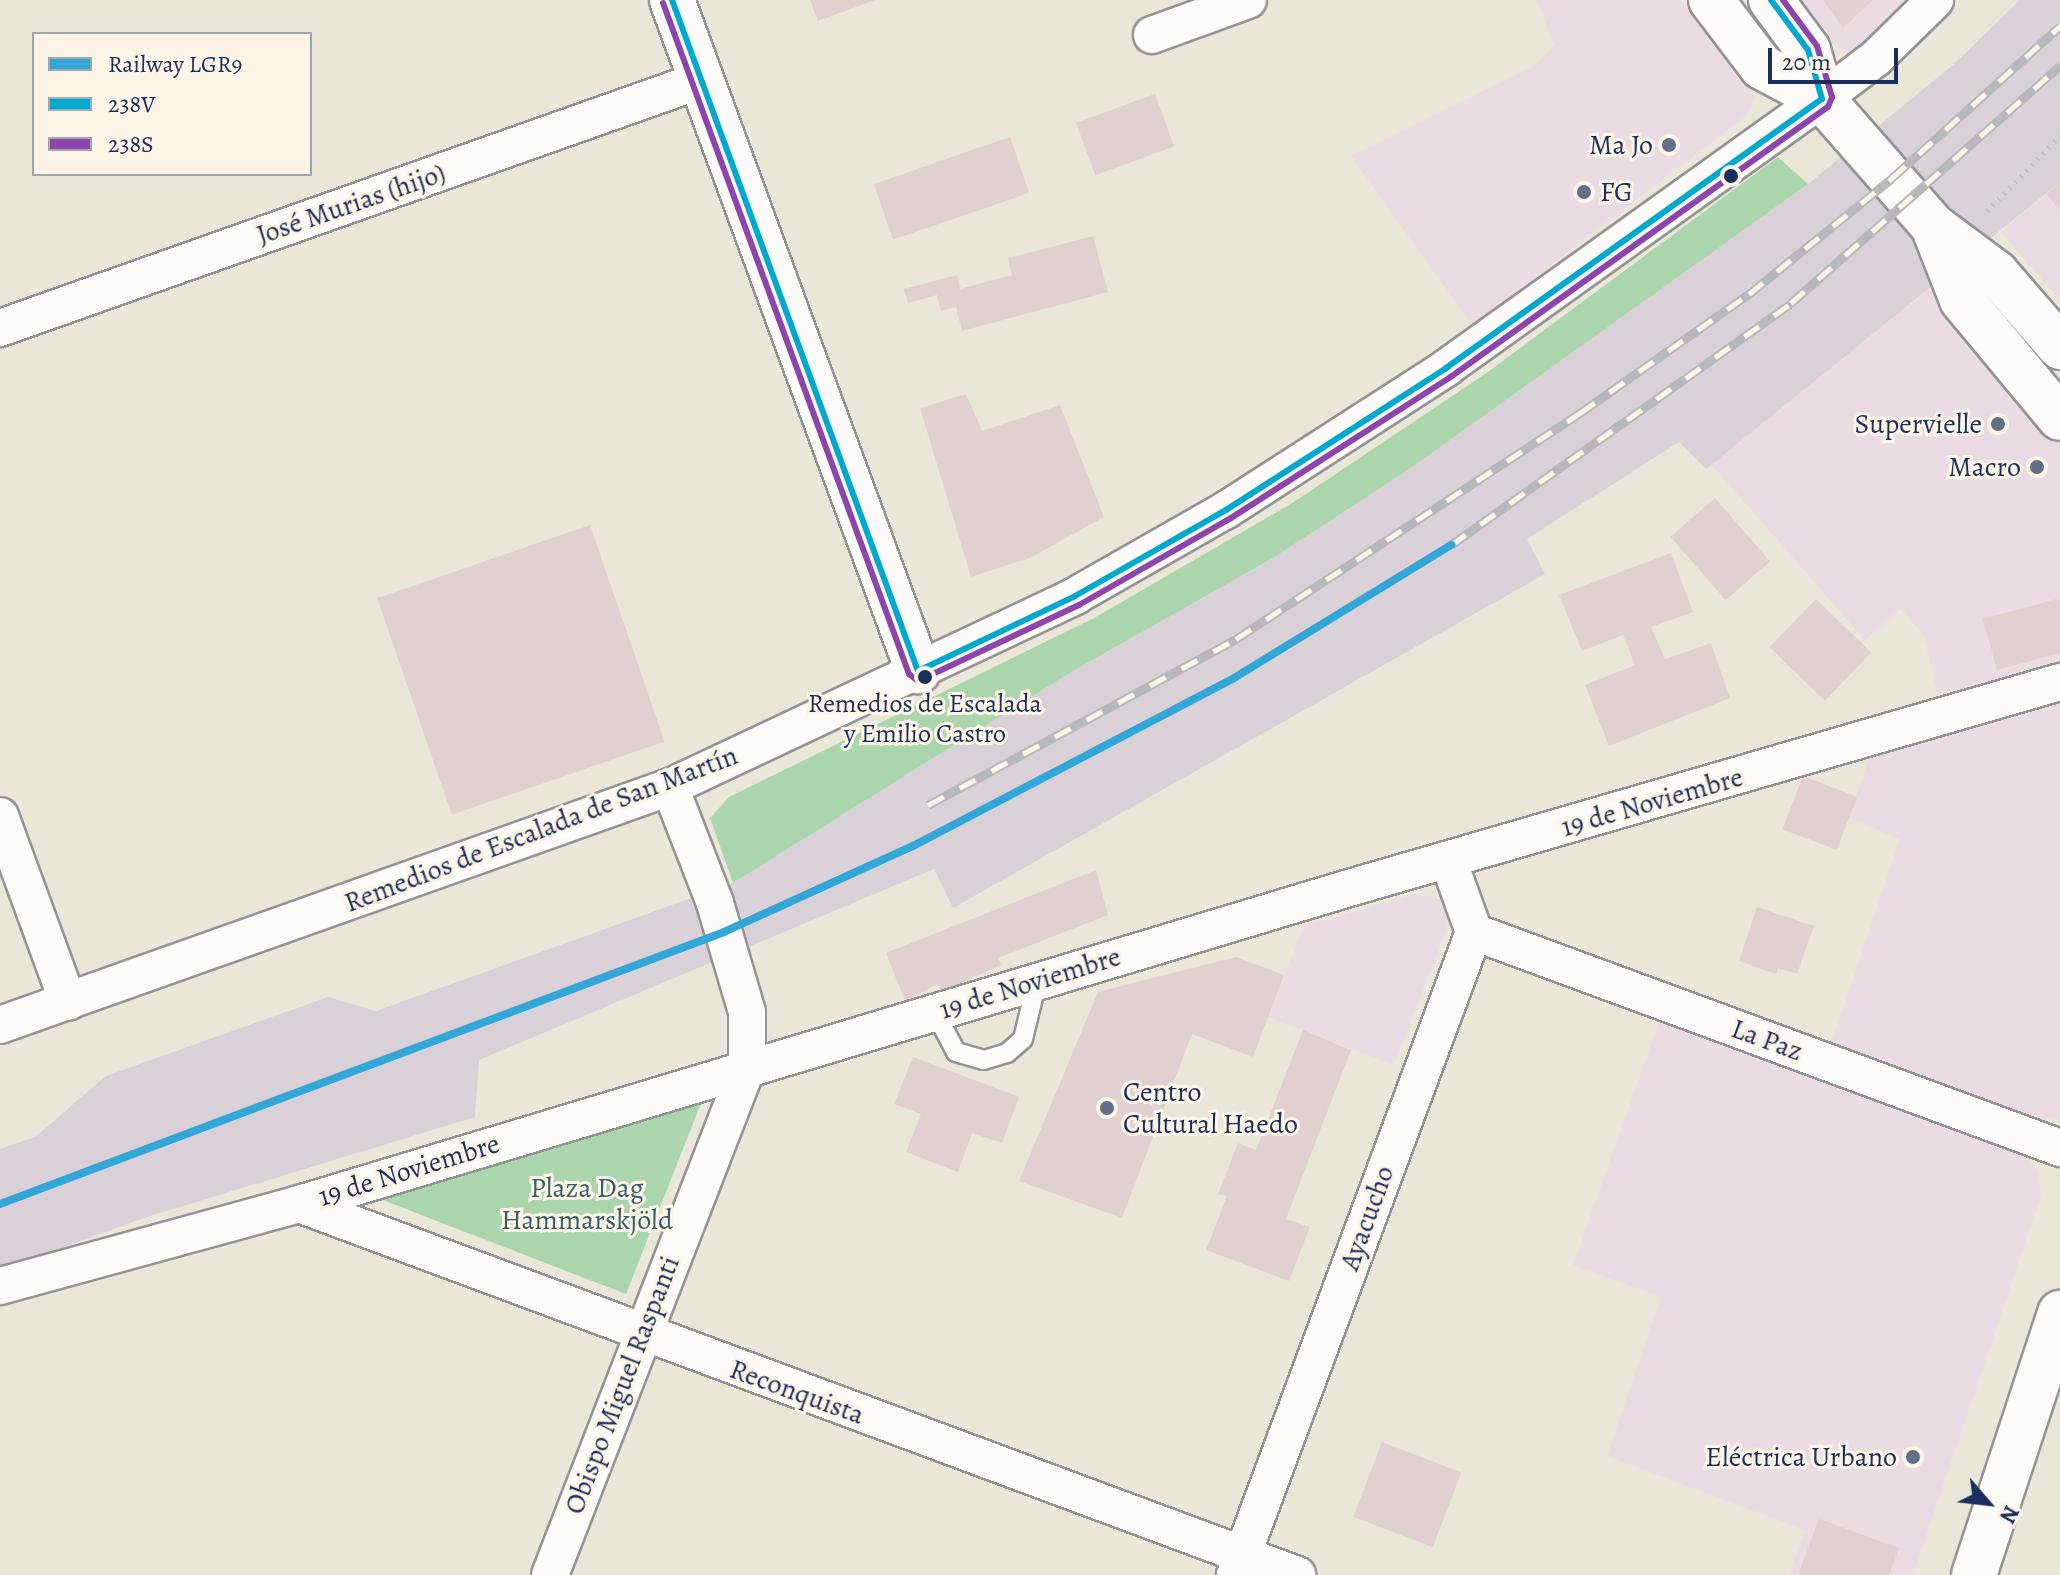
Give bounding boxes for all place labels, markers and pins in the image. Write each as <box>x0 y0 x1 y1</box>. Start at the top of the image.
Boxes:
place label: Ma Jo <box>1589 128 1653 162</box>
marker: Ma Jo <box>1660 136 1678 154</box>
unlabelled marker <box>1723 168 1739 184</box>
place label: FG <box>1600 175 1633 209</box>
marker: FG <box>1575 183 1593 201</box>
place label: Supervielle <box>1854 407 1982 441</box>
marker: Supervielle <box>1989 415 2007 433</box>
place label: Macro <box>1948 450 2021 484</box>
marker: Macro <box>2028 458 2046 476</box>
marker: Remedios de Escalada y Emilio Castro <box>917 669 933 685</box>
place label: Remedios de Escalada y Emilio Castro <box>808 688 1042 750</box>
place label: Centro Cultural Haedo <box>1123 1075 1298 1141</box>
marker: Centro Cultural Haedo <box>1098 1099 1116 1117</box>
place label: Eléctrica Urbano <box>1705 1440 1897 1474</box>
marker: Eléctrica Urbano <box>1904 1448 1922 1466</box>

